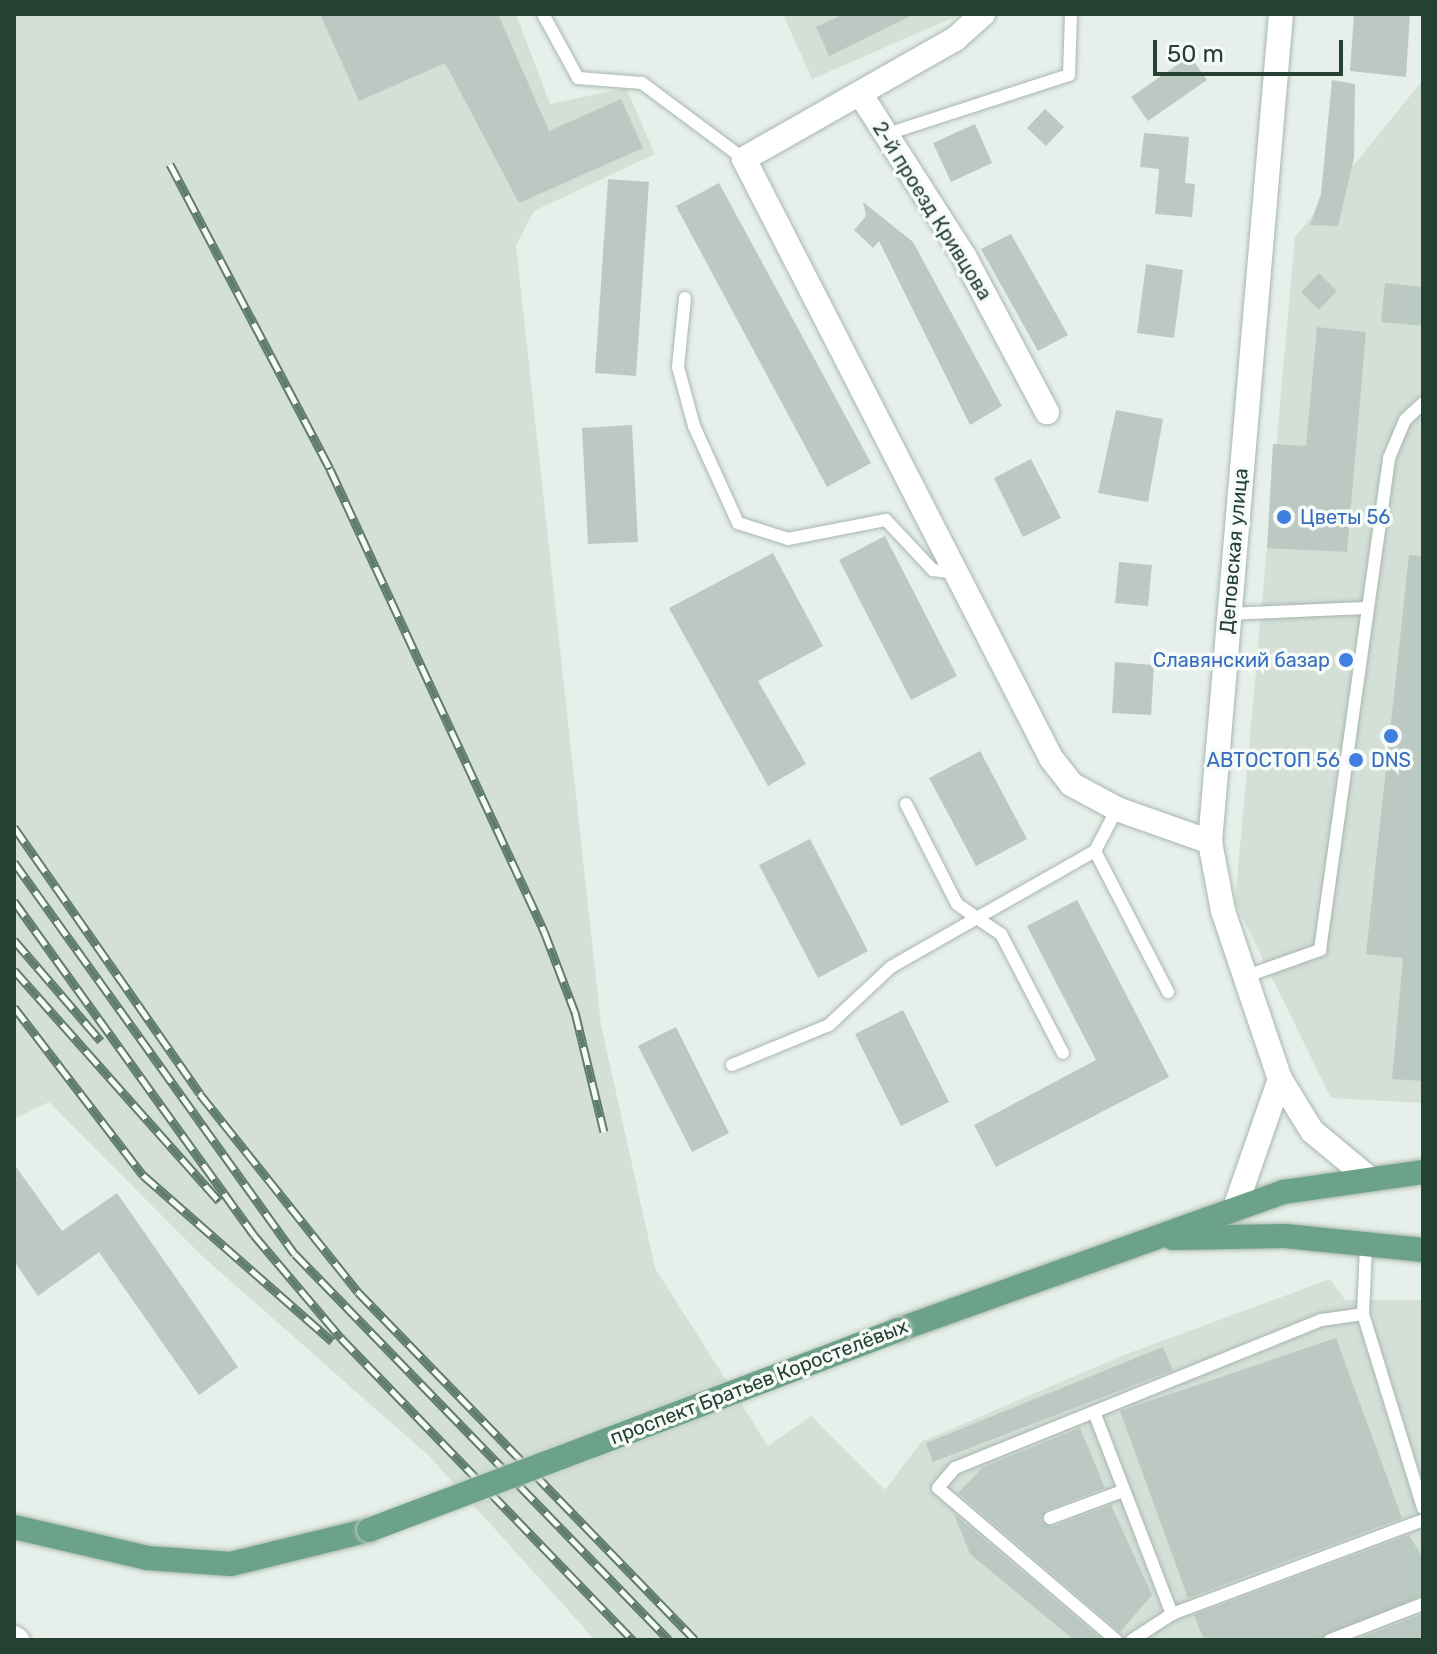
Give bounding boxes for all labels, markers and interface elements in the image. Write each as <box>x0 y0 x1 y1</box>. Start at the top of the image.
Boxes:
scale bar <box>1157 24 1347 74</box>
text: 50 m <box>1167 40 1224 68</box>
street label: 2-й проезд Кривцова <box>867 117 997 305</box>
street label: Деповская улица <box>1215 467 1253 635</box>
place label: Цветы 56 <box>1300 505 1390 529</box>
marker: Цветы 56 <box>1275 508 1293 526</box>
place label: Славянский базар <box>1153 648 1330 672</box>
marker: Славянский базар <box>1337 651 1355 669</box>
marker: DNS <box>1382 727 1400 745</box>
place label: АВТОСТОП 56 <box>1207 748 1340 772</box>
place label: DNS <box>1371 748 1411 772</box>
marker: АВТОСТОП 56 <box>1347 751 1365 769</box>
street label: проспект Братьев Коростелёвых <box>607 1314 911 1450</box>

